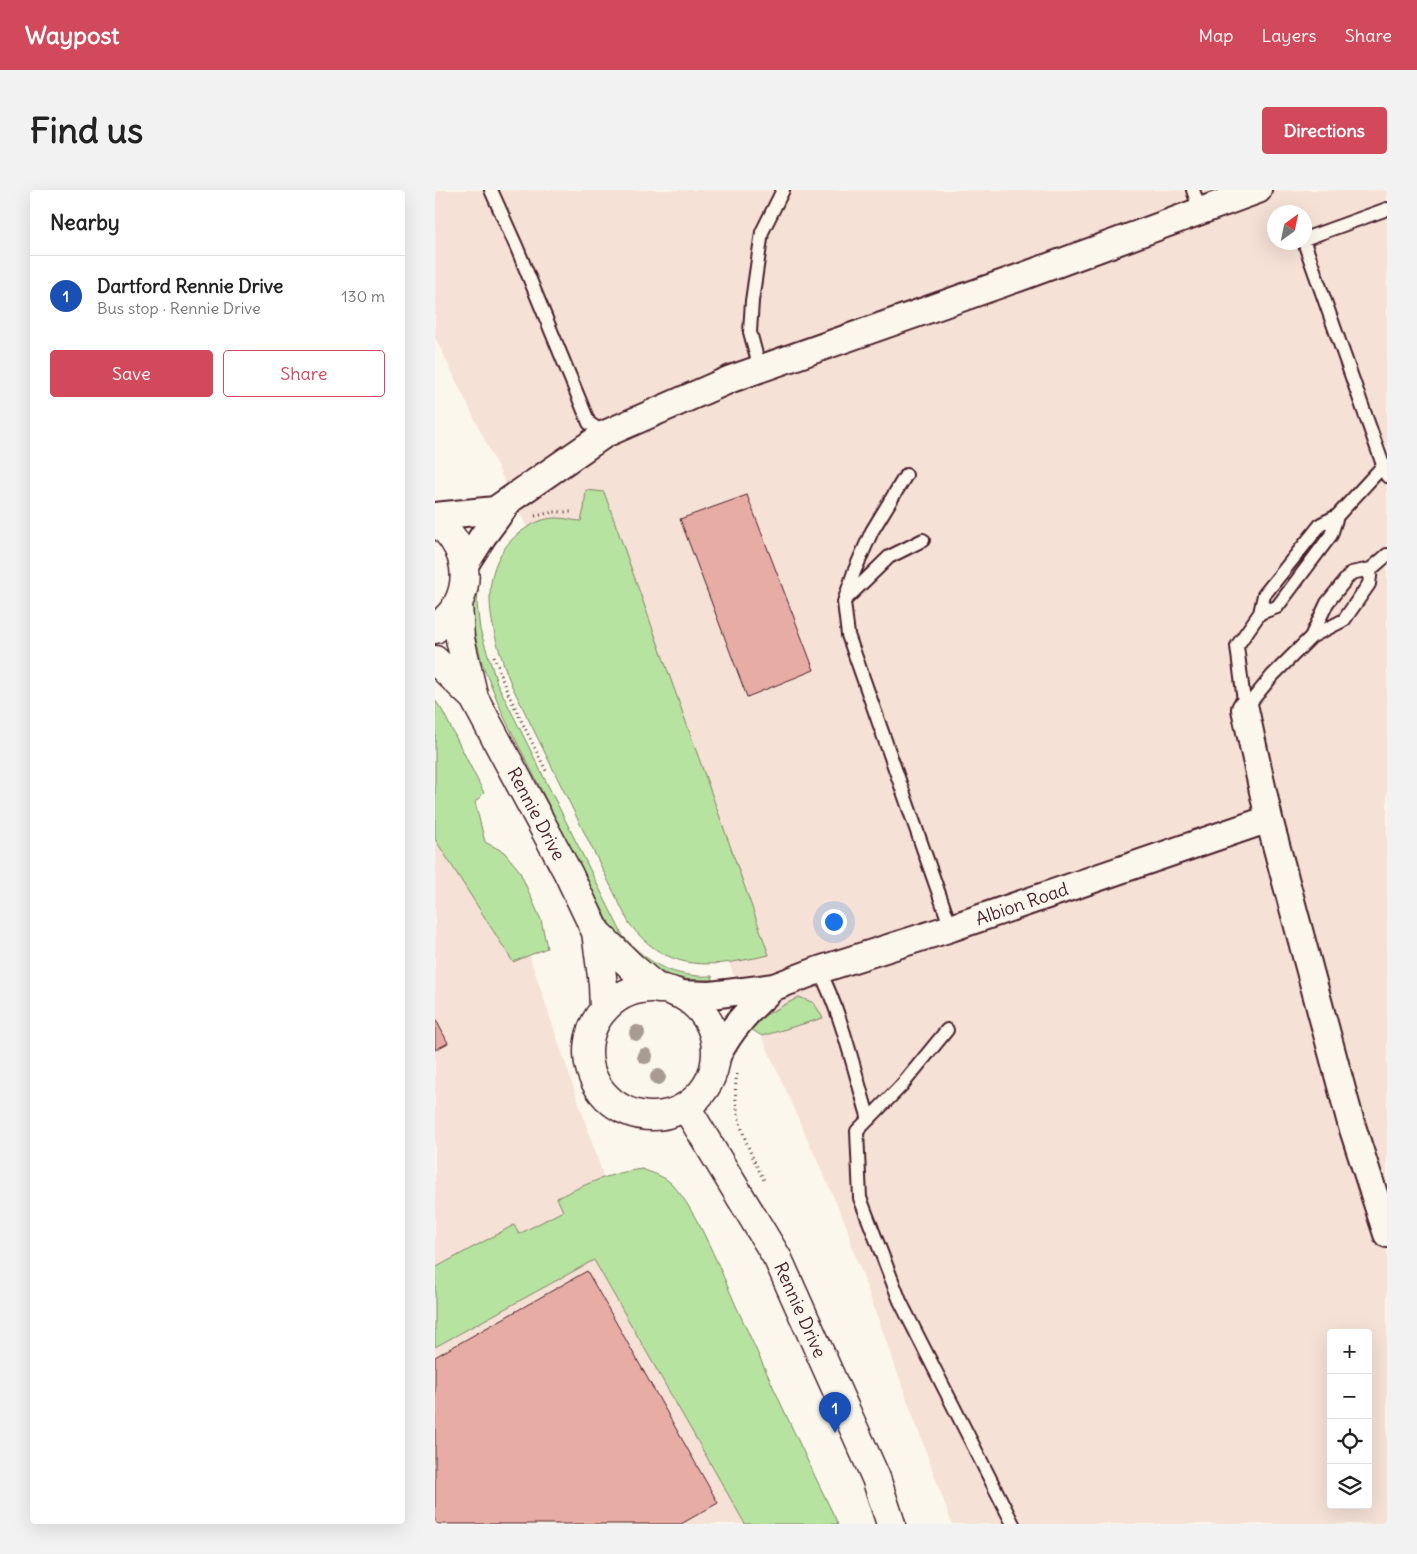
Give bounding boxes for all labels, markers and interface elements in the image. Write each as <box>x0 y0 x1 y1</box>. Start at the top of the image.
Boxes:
text: Waypost <box>25 20 119 50</box>
text: Map <box>1198 24 1233 47</box>
text: Layers <box>1261 24 1317 47</box>
text: Share <box>1345 24 1392 47</box>
button: Directions <box>1262 107 1387 154</box>
text: Find us <box>30 108 143 152</box>
north arrow <box>1267 205 1312 250</box>
text: Nearby <box>50 209 120 236</box>
text: Dartford Rennie Drive <box>97 274 283 298</box>
text: 1 <box>63 286 69 306</box>
text: 130 m <box>341 286 385 306</box>
text: Bus stop · Rennie Drive <box>97 298 261 318</box>
button: Save <box>50 350 213 397</box>
button: Share <box>223 350 385 397</box>
street label: Rennie Drive <box>502 763 571 864</box>
street label: Albion Road <box>972 877 1072 930</box>
your location <box>821 909 847 935</box>
street label: Rennie Drive <box>769 1258 832 1361</box>
map controls <box>1327 1329 1372 1509</box>
button: + <box>1327 1329 1372 1374</box>
button: − <box>1327 1374 1372 1419</box>
pin: 1 <box>819 1392 851 1433</box>
button: locate <box>1327 1419 1372 1464</box>
button: layers <box>1327 1464 1372 1509</box>

